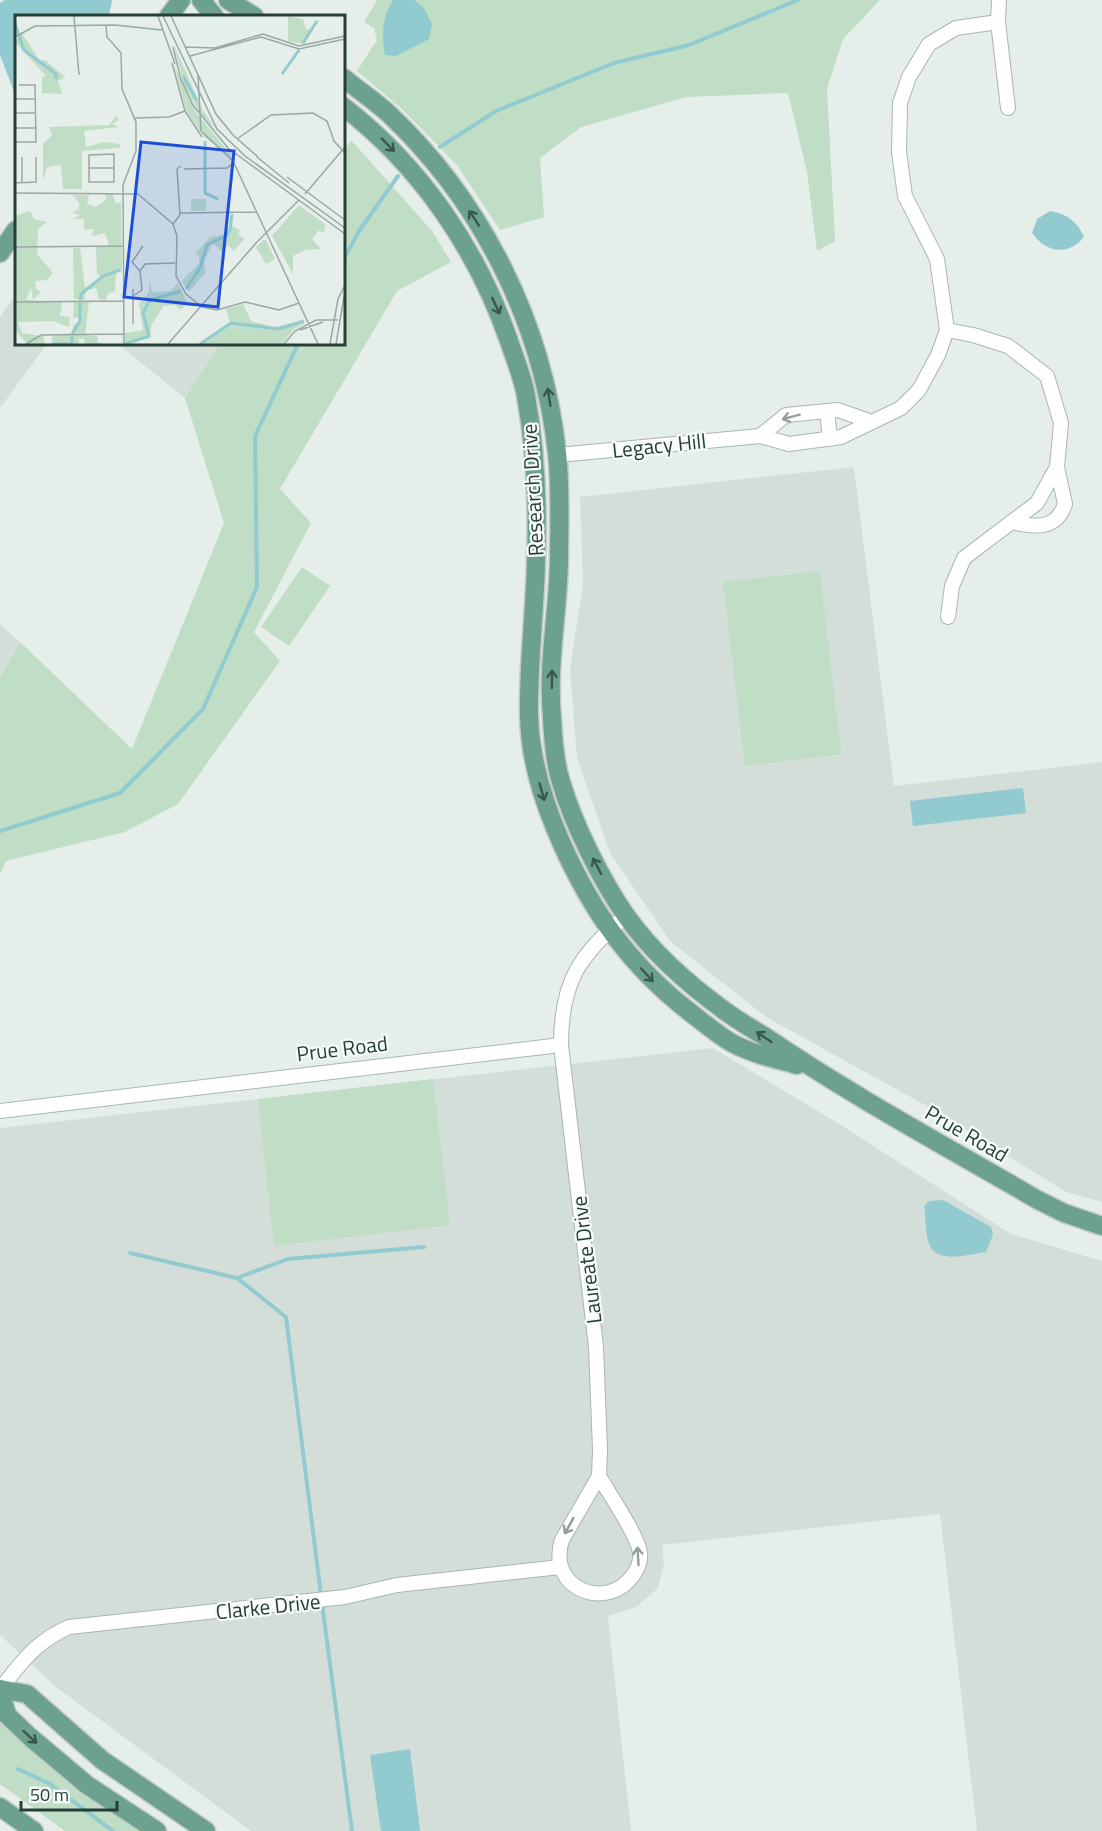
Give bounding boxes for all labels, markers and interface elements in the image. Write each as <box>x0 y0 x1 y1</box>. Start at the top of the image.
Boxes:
inset map <box>15 15 345 345</box>
one-way arrow <box>380 137 395 152</box>
one-way arrow <box>468 210 480 227</box>
one-way arrow <box>490 296 502 314</box>
one-way arrow <box>543 388 554 408</box>
one-way arrow <box>781 412 800 423</box>
street label: Research Drive <box>513 423 551 557</box>
street label: Legacy Hill <box>610 424 708 466</box>
one-way arrow <box>546 670 558 690</box>
one-way arrow <box>537 782 548 801</box>
one-way arrow <box>591 858 603 875</box>
one-way arrow <box>640 967 654 982</box>
street label: Prue Road <box>295 1027 389 1069</box>
one-way arrow <box>757 1031 773 1043</box>
street label: Prue Road <box>919 1096 1015 1170</box>
street label: Laureate Drive <box>562 1194 610 1326</box>
one-way arrow <box>563 1517 574 1535</box>
one-way arrow <box>633 1547 644 1566</box>
street label: Clarke Drive <box>214 1585 322 1627</box>
one-way arrow <box>22 1730 37 1744</box>
scale bar <box>21 1774 117 1812</box>
text: 50 m <box>30 1781 69 1808</box>

